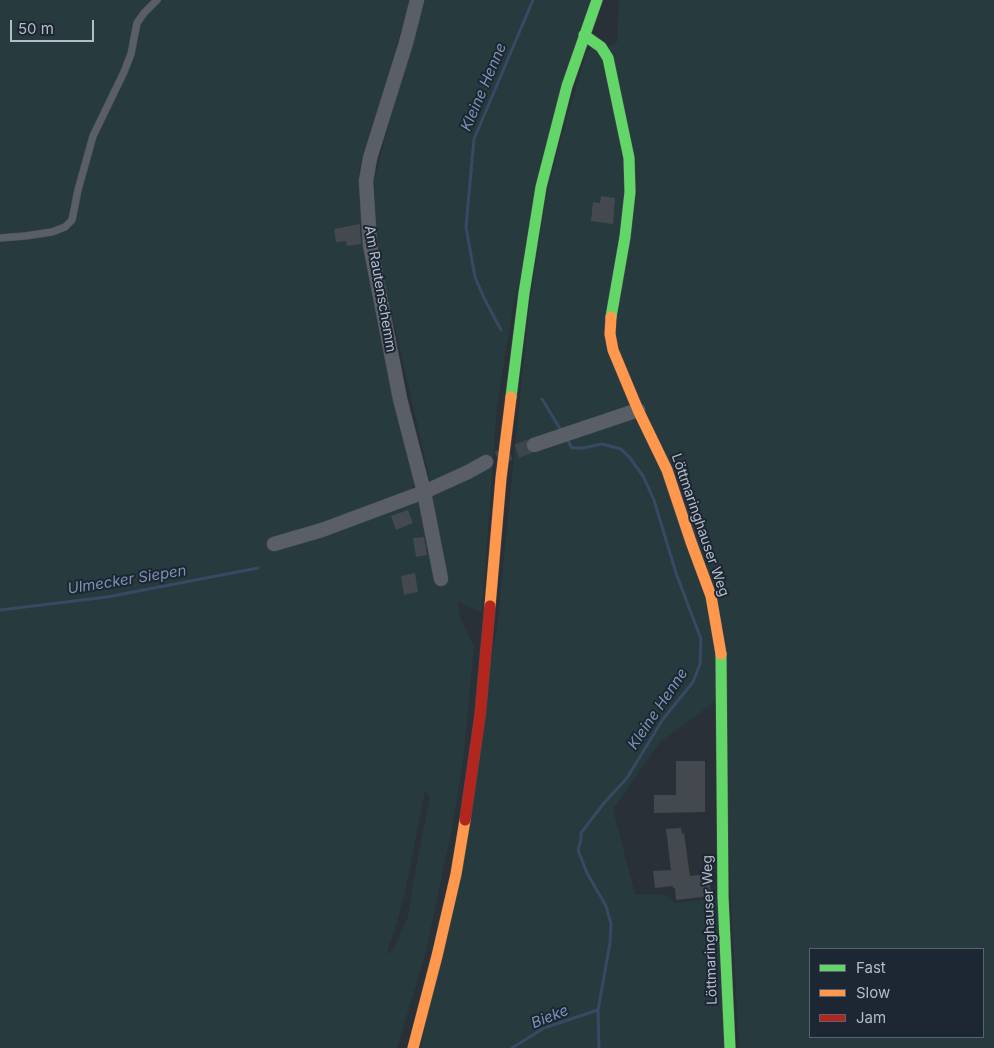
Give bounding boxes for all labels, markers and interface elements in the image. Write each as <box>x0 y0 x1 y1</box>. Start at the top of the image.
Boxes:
scale bar <box>12 10 96 42</box>
text: 50 m <box>18 19 54 38</box>
water label: Kleine Henne <box>457 40 511 134</box>
street label: Am Rautenschemm <box>361 224 399 354</box>
street label: Löttmaringhauser Weg <box>668 451 732 599</box>
water label: Ulmecker Siepen <box>66 562 188 598</box>
water label: Kleine Henne <box>624 665 692 753</box>
street label: Löttmaringhauser Weg <box>699 855 721 1005</box>
legend <box>809 948 984 1038</box>
text: Fast <box>856 958 886 977</box>
text: Slow <box>856 983 890 1002</box>
water label: Bieke <box>529 1001 571 1033</box>
text: Jam <box>856 1008 886 1027</box>

